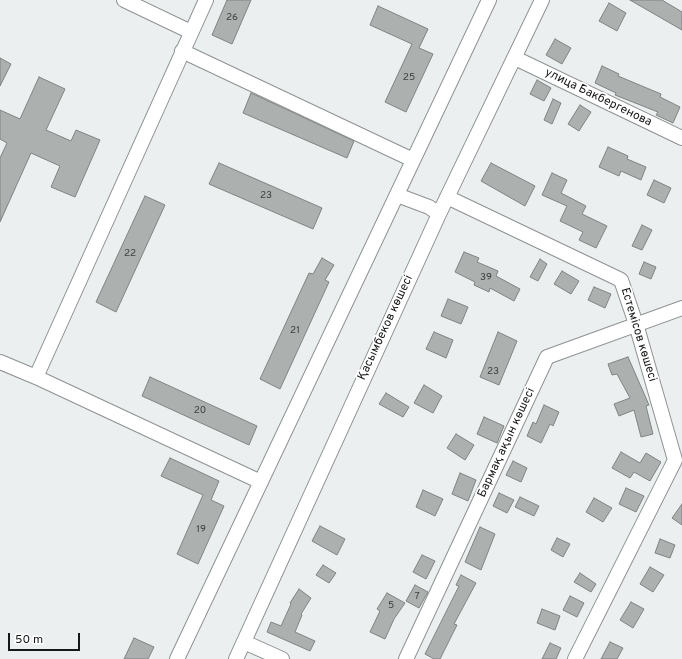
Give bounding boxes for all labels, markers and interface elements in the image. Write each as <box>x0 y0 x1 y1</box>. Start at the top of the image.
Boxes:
house number: 26 <box>226 12 238 24</box>
street label: улица Бакбергенова <box>542 66 654 130</box>
house number: 25 <box>403 72 415 84</box>
house number: 23 <box>260 190 272 202</box>
house number: 22 <box>124 248 136 260</box>
house number: 39 <box>480 272 492 284</box>
street label: Қасымбеков көшесі <box>355 273 417 383</box>
street label: Естемісов көшесі <box>617 286 659 384</box>
house number: 21 <box>290 325 300 337</box>
house number: 23 <box>487 366 499 378</box>
street label: Бармақ ақын көшесі <box>475 386 539 500</box>
house number: 20 <box>194 405 206 417</box>
house number: 19 <box>196 524 206 536</box>
house number: 7 <box>414 591 420 603</box>
house number: 5 <box>388 600 394 612</box>
scale bar <box>10 625 82 651</box>
text: 50 m <box>15 632 43 648</box>

